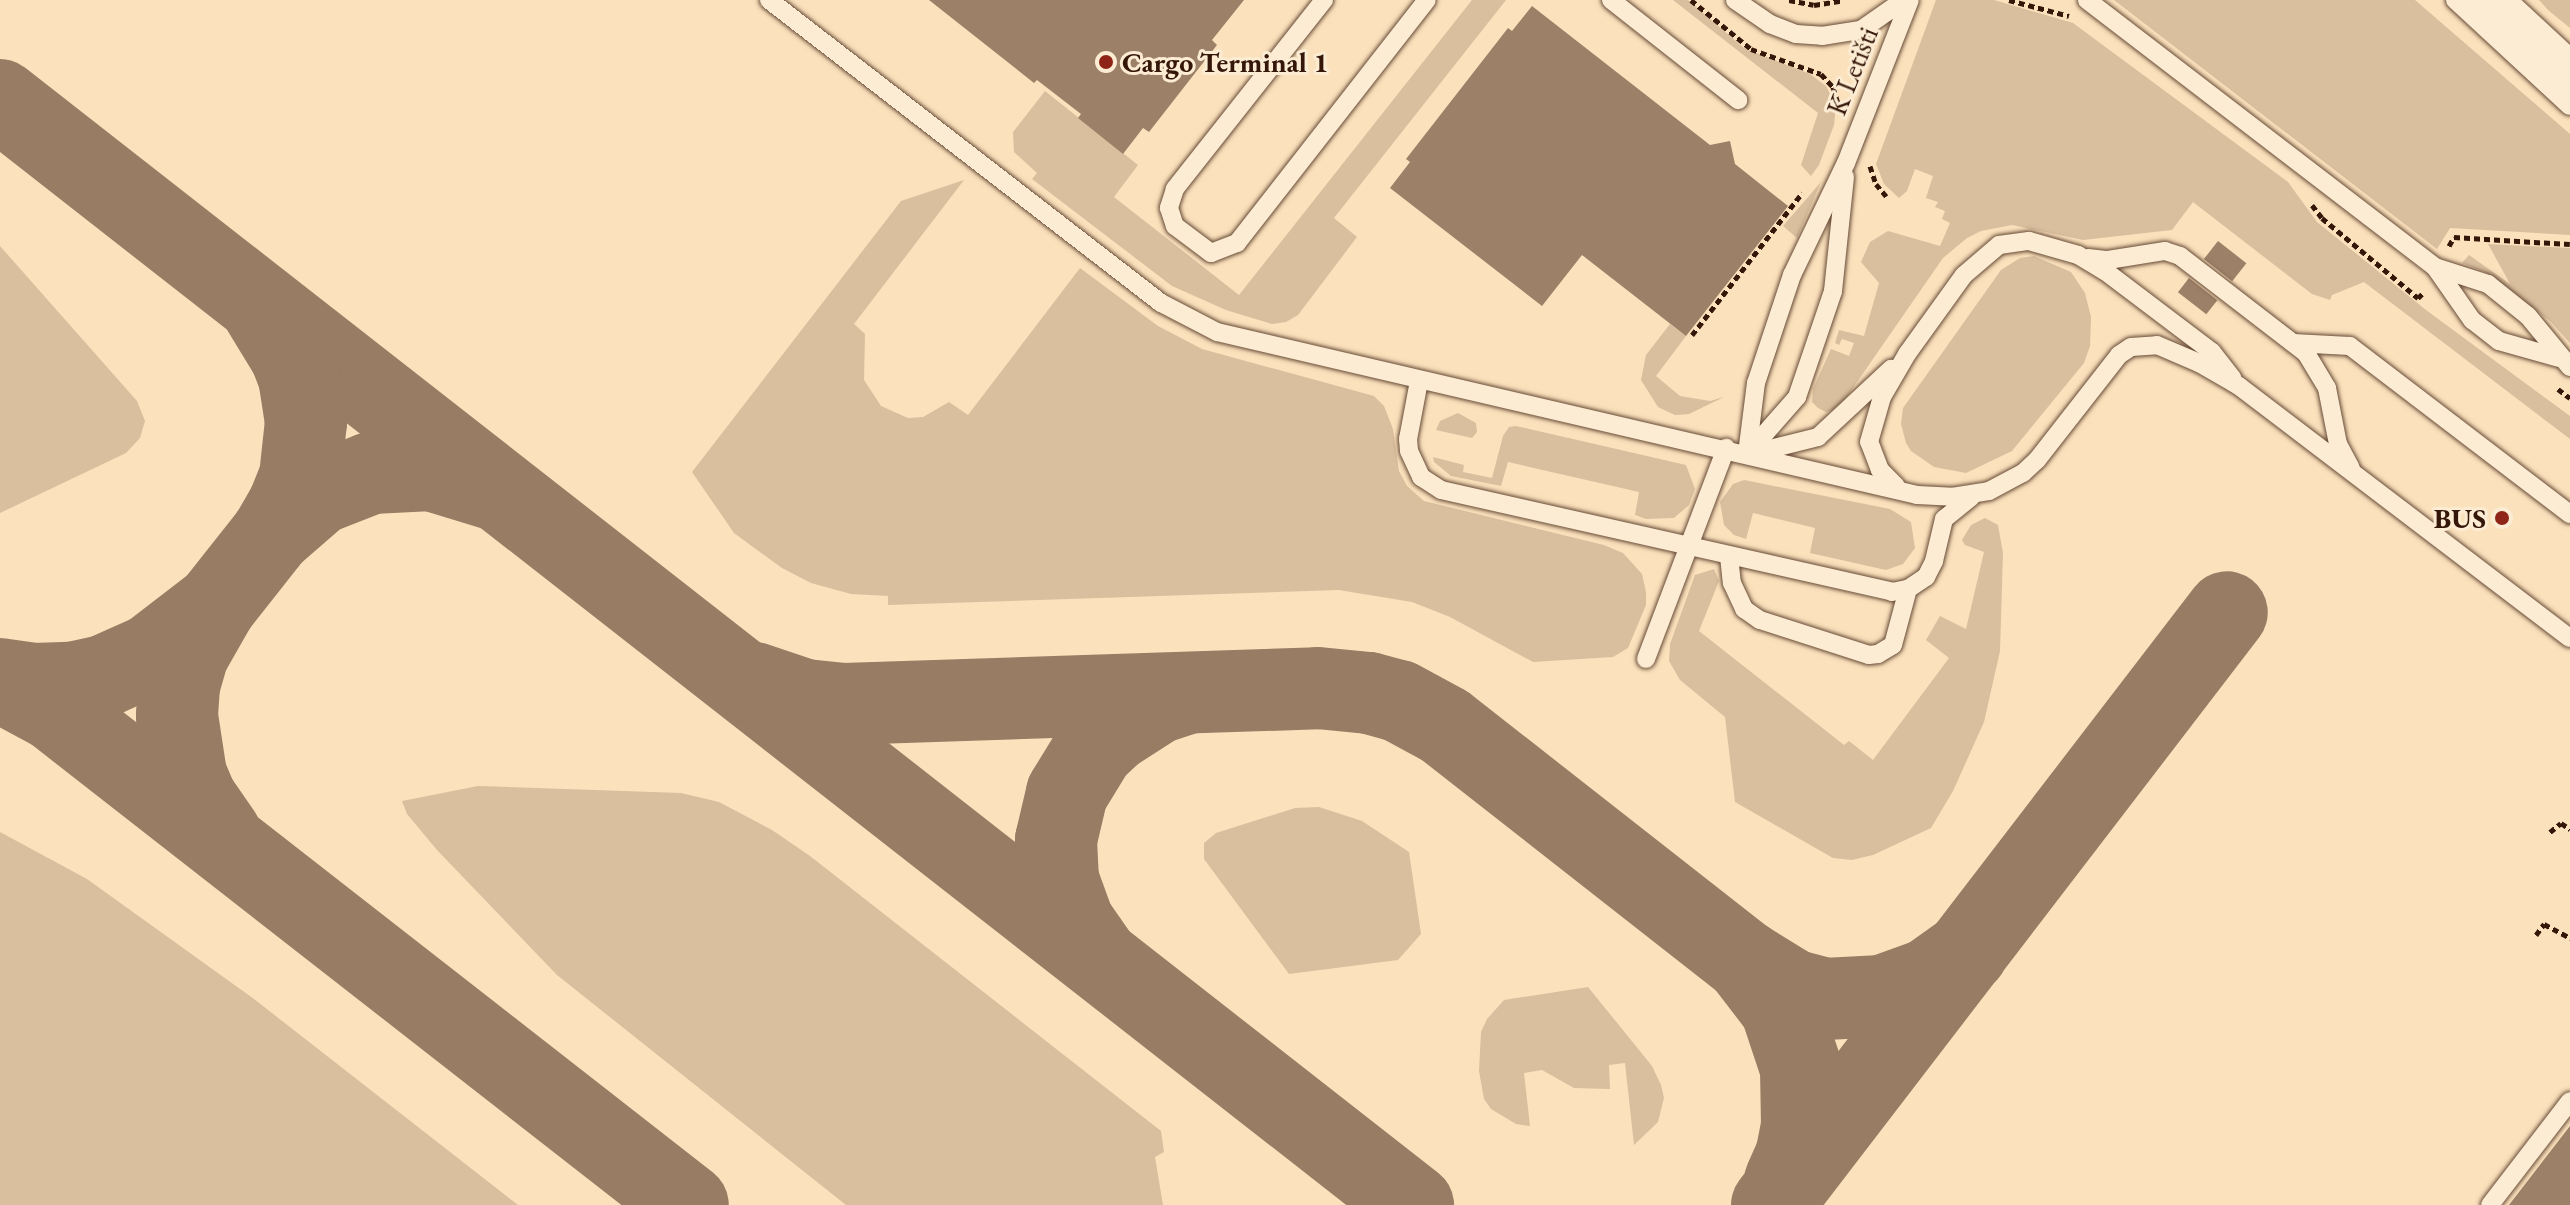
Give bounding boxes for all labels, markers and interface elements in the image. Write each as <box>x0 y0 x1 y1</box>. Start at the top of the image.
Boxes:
street label: K Letišti <box>1819 22 1885 120</box>
place label: Cargo Terminal 1 <box>1122 45 1328 79</box>
marker: Cargo Terminal 1 <box>1097 53 1115 71</box>
place label: BUS <box>2434 501 2486 535</box>
marker: BUS <box>2493 509 2511 527</box>

